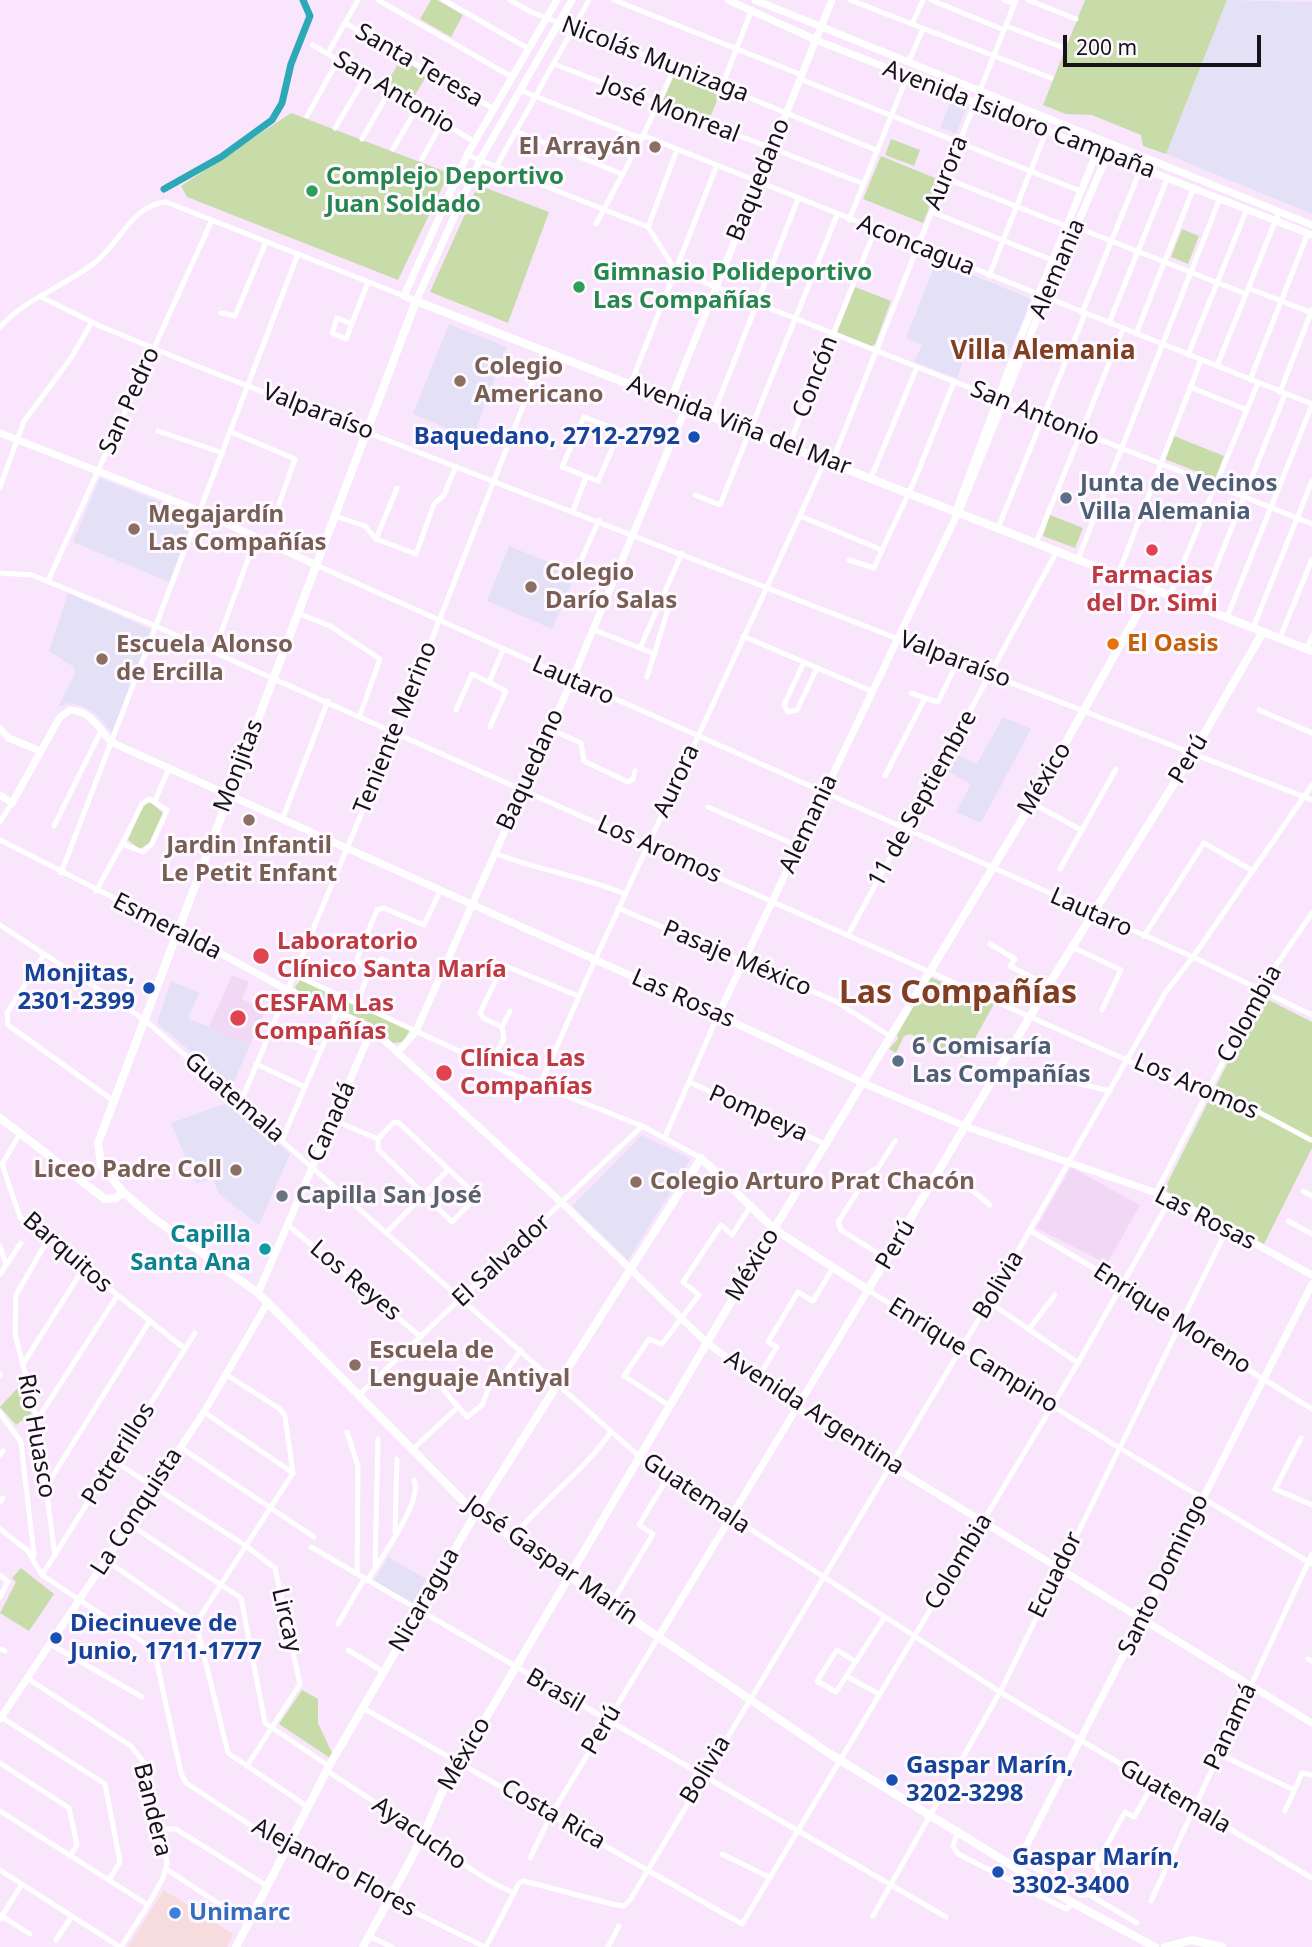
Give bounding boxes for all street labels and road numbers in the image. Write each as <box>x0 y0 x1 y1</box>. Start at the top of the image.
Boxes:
street label: Nicolás Munizaga <box>557 11 753 109</box>
street label: Santa Teresa <box>350 18 488 114</box>
street label: San Antonio <box>328 45 460 141</box>
street label: Avenida Isidoro Campaña <box>879 55 1159 185</box>
street label: José Monreal <box>597 70 743 150</box>
street label: Baquedano <box>721 114 797 246</box>
street label: Aurora <box>919 132 975 214</box>
street label: Aconcagua <box>853 209 979 283</box>
street label: Alemania <box>1024 215 1092 323</box>
street label: Concón <box>787 332 845 422</box>
street label: San Pedro <box>94 343 166 459</box>
street label: Avenida Viña del Mar <box>623 370 855 482</box>
street label: San Antonio <box>966 375 1104 453</box>
street label: Valparaíso <box>258 378 378 446</box>
street label: Valparaíso <box>895 626 1015 694</box>
street label: Teniente Merino <box>348 637 444 819</box>
street label: Lautaro <box>527 650 619 712</box>
street label: Baquedano <box>491 705 571 835</box>
street label: 11 de Septiembre <box>862 705 984 893</box>
street label: Monjitas <box>208 716 270 816</box>
street label: Perú <box>1163 729 1215 789</box>
street label: México <box>1012 737 1078 821</box>
street label: Aurora <box>648 740 706 822</box>
street label: Alemania <box>774 770 844 878</box>
street label: Los Aromos <box>593 810 725 890</box>
street label: Lautaro <box>1045 882 1137 944</box>
street label: Esmeralda <box>108 887 226 967</box>
street label: Pasaje México <box>658 915 816 1003</box>
street label: Colombia <box>1211 960 1289 1068</box>
street label: Las Rosas <box>627 964 739 1034</box>
street label: Guatemala <box>178 1047 290 1149</box>
street label: Los Aromos <box>1129 1048 1263 1126</box>
street label: Canadá <box>302 1077 362 1167</box>
street label: Pompeya <box>704 1079 812 1149</box>
street label: Las Rosas <box>1150 1181 1260 1257</box>
street label: Barquitos <box>16 1206 118 1300</box>
street label: El Salvador <box>447 1208 557 1314</box>
street label: Perú <box>870 1215 922 1275</box>
street label: México <box>720 1223 786 1307</box>
street label: Los Reyes <box>304 1235 406 1327</box>
street label: Bolivia <box>968 1246 1030 1324</box>
street label: Enrique Moreno <box>1088 1257 1256 1381</box>
street label: Enrique Campino <box>883 1292 1063 1420</box>
street label: Avenida Argentina <box>719 1344 909 1482</box>
street label: Río Huasco <box>11 1372 61 1500</box>
street label: Potrerillos <box>76 1398 162 1510</box>
street label: La Conquista <box>85 1443 189 1581</box>
street label: Guatemala <box>637 1448 755 1540</box>
street label: José Gaspar Marín <box>459 1490 643 1632</box>
street label: Santo Domingo <box>1113 1490 1215 1660</box>
street label: Colombia <box>919 1509 999 1615</box>
street label: Ecuador <box>1023 1527 1089 1623</box>
street label: Nicaragua <box>384 1543 466 1657</box>
street label: Lircay <box>265 1585 307 1655</box>
street label: Brasil <box>521 1663 589 1719</box>
street label: Panamá <box>1198 1679 1264 1775</box>
street label: Perú <box>576 1700 628 1760</box>
street label: México <box>433 1712 497 1796</box>
street label: Bolivia <box>675 1731 737 1809</box>
street label: Guatemala <box>1114 1754 1236 1840</box>
street label: Bandera <box>127 1760 177 1860</box>
street label: Costa Rica <box>496 1774 610 1856</box>
street label: Ayacucho <box>366 1791 472 1877</box>
street label: Alejandro Flores <box>247 1813 421 1923</box>

